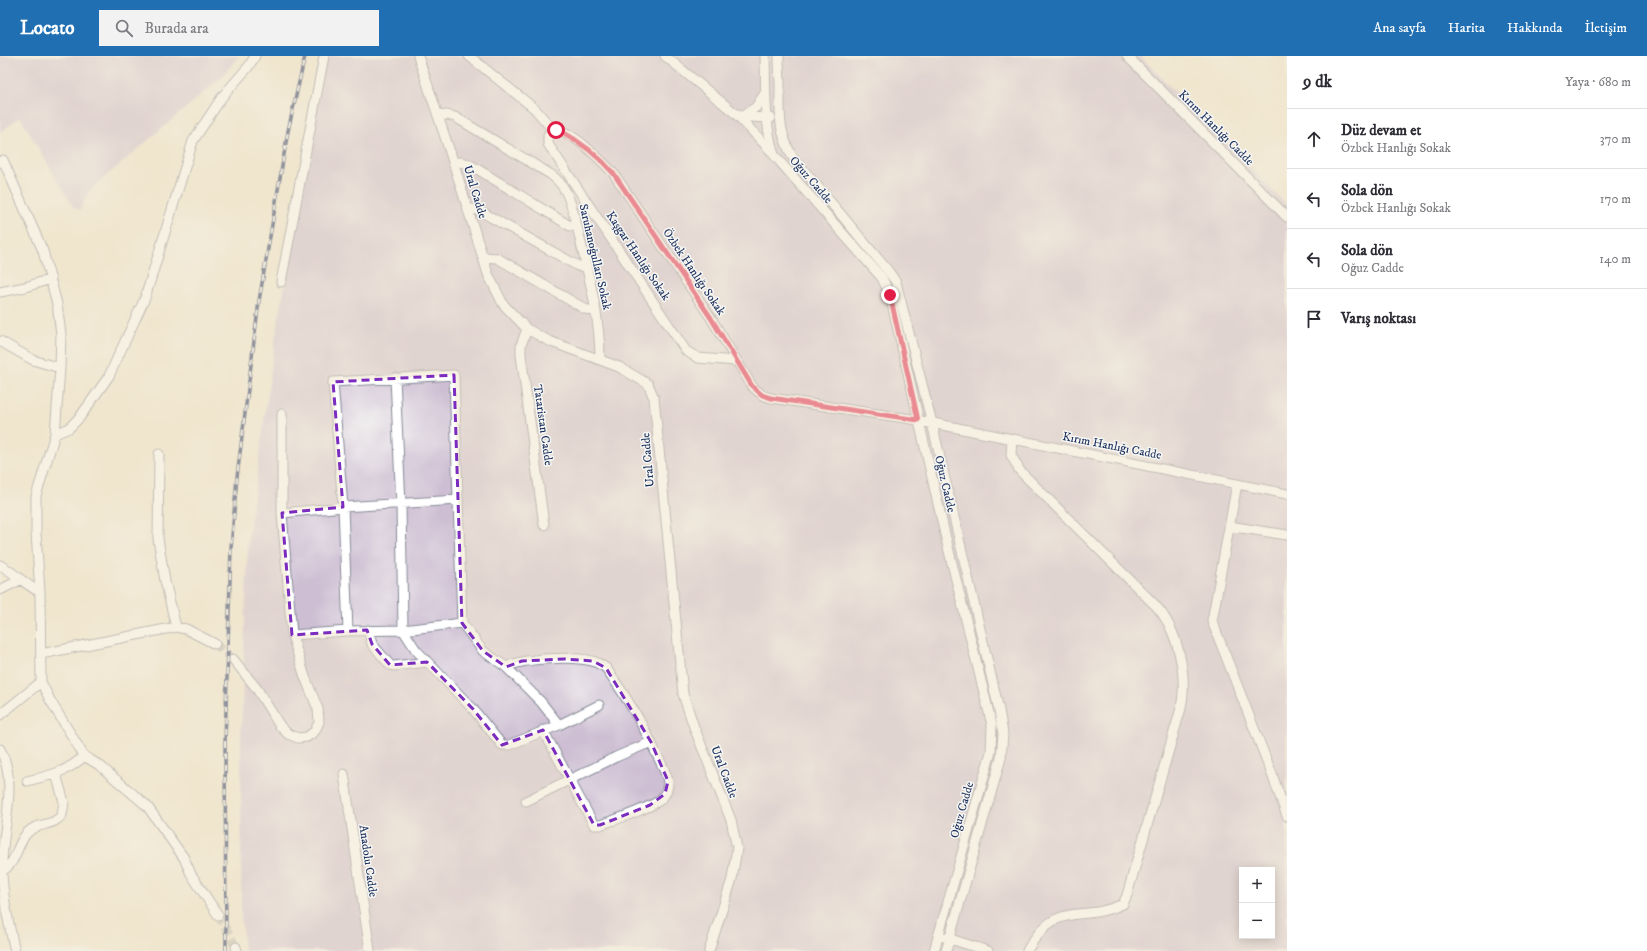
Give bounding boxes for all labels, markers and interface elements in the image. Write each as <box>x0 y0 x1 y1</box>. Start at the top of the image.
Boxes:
search box <box>99 10 379 46</box>
text: Locato <box>20 17 75 40</box>
icon: search <box>113 17 135 39</box>
text: Burada ara <box>145 19 209 38</box>
text: Ana sayfa <box>1373 19 1426 37</box>
text: Harita <box>1448 19 1485 37</box>
text: Hakkında <box>1507 19 1562 37</box>
text: İletişim <box>1584 19 1627 37</box>
text: 9 dk <box>1303 71 1332 93</box>
text: Yaya · 680 m <box>1565 74 1631 90</box>
street label: Kırım Hanlığı Cadde <box>1175 87 1257 169</box>
route start <box>547 121 565 139</box>
text: Düz devam et <box>1341 121 1421 140</box>
icon: ahead <box>1303 128 1325 150</box>
text: 370 m <box>1600 131 1631 147</box>
text: Özbek Hanlığı Sokak <box>1341 140 1451 156</box>
street label: Oğuz Cadde <box>786 153 836 207</box>
street label: Ural Cadde <box>460 164 490 220</box>
text: Sola dön <box>1341 181 1393 200</box>
icon: left <box>1303 188 1325 210</box>
text: 170 m <box>1600 191 1631 207</box>
text: Özbek Hanlığı Sokak <box>1341 200 1451 216</box>
street label: Saruhanoğulları Sokak <box>576 203 614 311</box>
street label: Kaşgar Hanlığı Sokak <box>603 209 673 303</box>
street label: Özbek Hanlığı Sokak <box>659 226 729 318</box>
text: Sola dön <box>1341 241 1393 260</box>
icon: left <box>1303 248 1325 270</box>
text: 140 m <box>1599 251 1631 267</box>
text: Oğuz Cadde <box>1341 260 1404 276</box>
route end <box>881 286 899 304</box>
icon: arrive <box>1303 308 1325 330</box>
text: Varış noktası <box>1341 309 1416 328</box>
street label: Tataristan Cadde <box>530 384 556 466</box>
street label: Kırım Hanlığı Cadde <box>1061 429 1163 463</box>
street label: Ural Cadde <box>638 432 658 488</box>
street label: Oğuz Cadde <box>931 454 959 514</box>
street label: Ural Cadde <box>707 744 741 800</box>
street label: Oğuz Cadde <box>947 780 977 840</box>
street label: Anadolu Cadde <box>356 824 380 898</box>
map controls <box>1239 867 1275 939</box>
button: + <box>1239 867 1275 903</box>
button: − <box>1239 903 1275 939</box>

